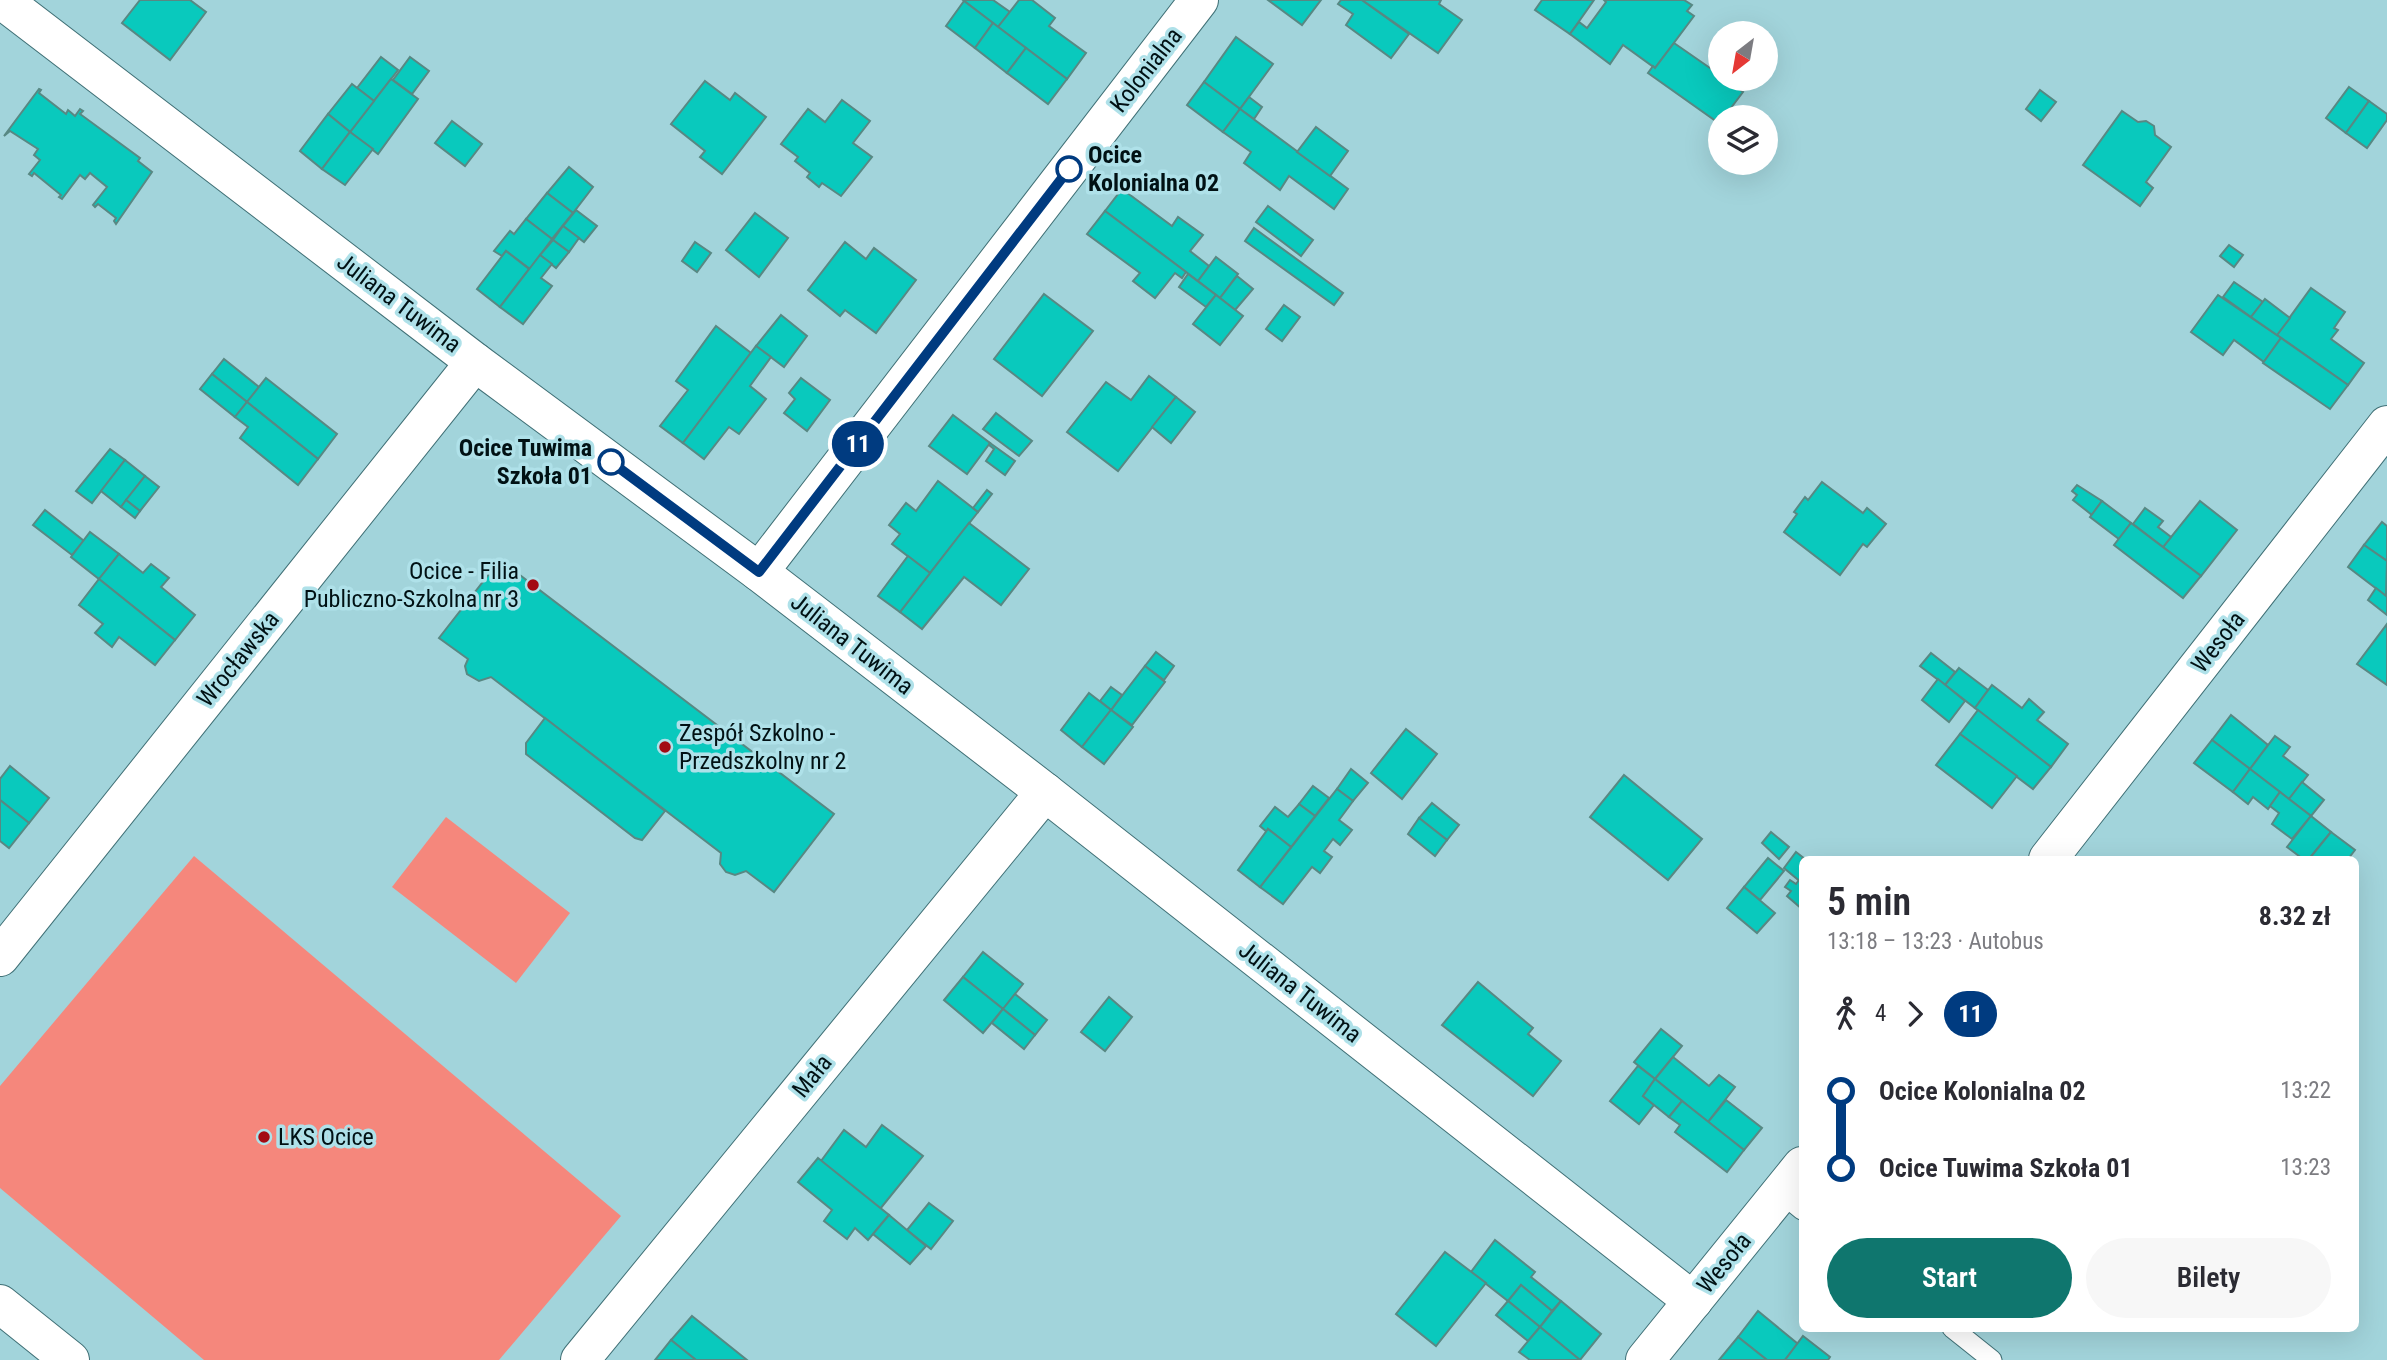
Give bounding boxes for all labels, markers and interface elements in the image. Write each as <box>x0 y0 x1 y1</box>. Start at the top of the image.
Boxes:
north arrow <box>1708 21 1778 91</box>
map controls <box>1708 21 1778 175</box>
street label: Kolonialna <box>1104 22 1188 118</box>
button: layers <box>1708 105 1778 175</box>
place label: Ocice Kolonialna 02 <box>1088 141 1219 197</box>
marker: Ocice Kolonialna 02 <box>1056 156 1082 182</box>
street label: Juliana Tuwima <box>332 247 466 359</box>
line badge: 11 <box>826 421 889 467</box>
text: 11 <box>846 430 870 458</box>
place label: Ocice Tuwima Szkoła 01 <box>459 434 592 490</box>
marker: Ocice Tuwima Szkoła 01 <box>598 449 624 475</box>
place label: Ocice - Filia Publiczno-Szkolna nr 3 <box>304 557 519 613</box>
marker: Ocice - Filia Publiczno-Szkolna nr 3 <box>525 577 541 593</box>
street label: Juliana Tuwima <box>785 588 919 700</box>
street label: Wrocławska <box>191 606 285 712</box>
street label: Wesoła <box>2186 606 2250 678</box>
place label: Zespół Szkolno - Przedszkolny nr 2 <box>679 719 846 775</box>
marker: Zespół Szkolno - Przedszkolny nr 2 <box>657 739 673 755</box>
text: 5 min <box>1827 880 1911 924</box>
text: 8.32 zł <box>2259 901 2331 931</box>
text: 13:18 – 13:23 · Autobus <box>1827 928 2044 955</box>
street label: Juliana Tuwima <box>1233 936 1367 1048</box>
icon: walk <box>1827 995 1865 1033</box>
icon: forward <box>1896 995 1934 1033</box>
text: 4 <box>1875 1000 1886 1027</box>
text: 11 <box>1958 1000 1983 1028</box>
street label: Mała <box>786 1049 838 1103</box>
text: Ocice Kolonialna 02 <box>1879 1076 2086 1106</box>
text: 13:22 <box>2280 1077 2331 1104</box>
place label: LKS Ocice <box>278 1123 374 1151</box>
marker: LKS Ocice <box>256 1129 272 1145</box>
text: Ocice Tuwima Szkoła 01 <box>1879 1153 2133 1183</box>
text: 13:23 <box>2280 1154 2331 1181</box>
street label: Wesoła <box>1691 1227 1757 1299</box>
button: Start <box>1827 1238 2072 1318</box>
button: Bilety <box>2086 1238 2331 1318</box>

